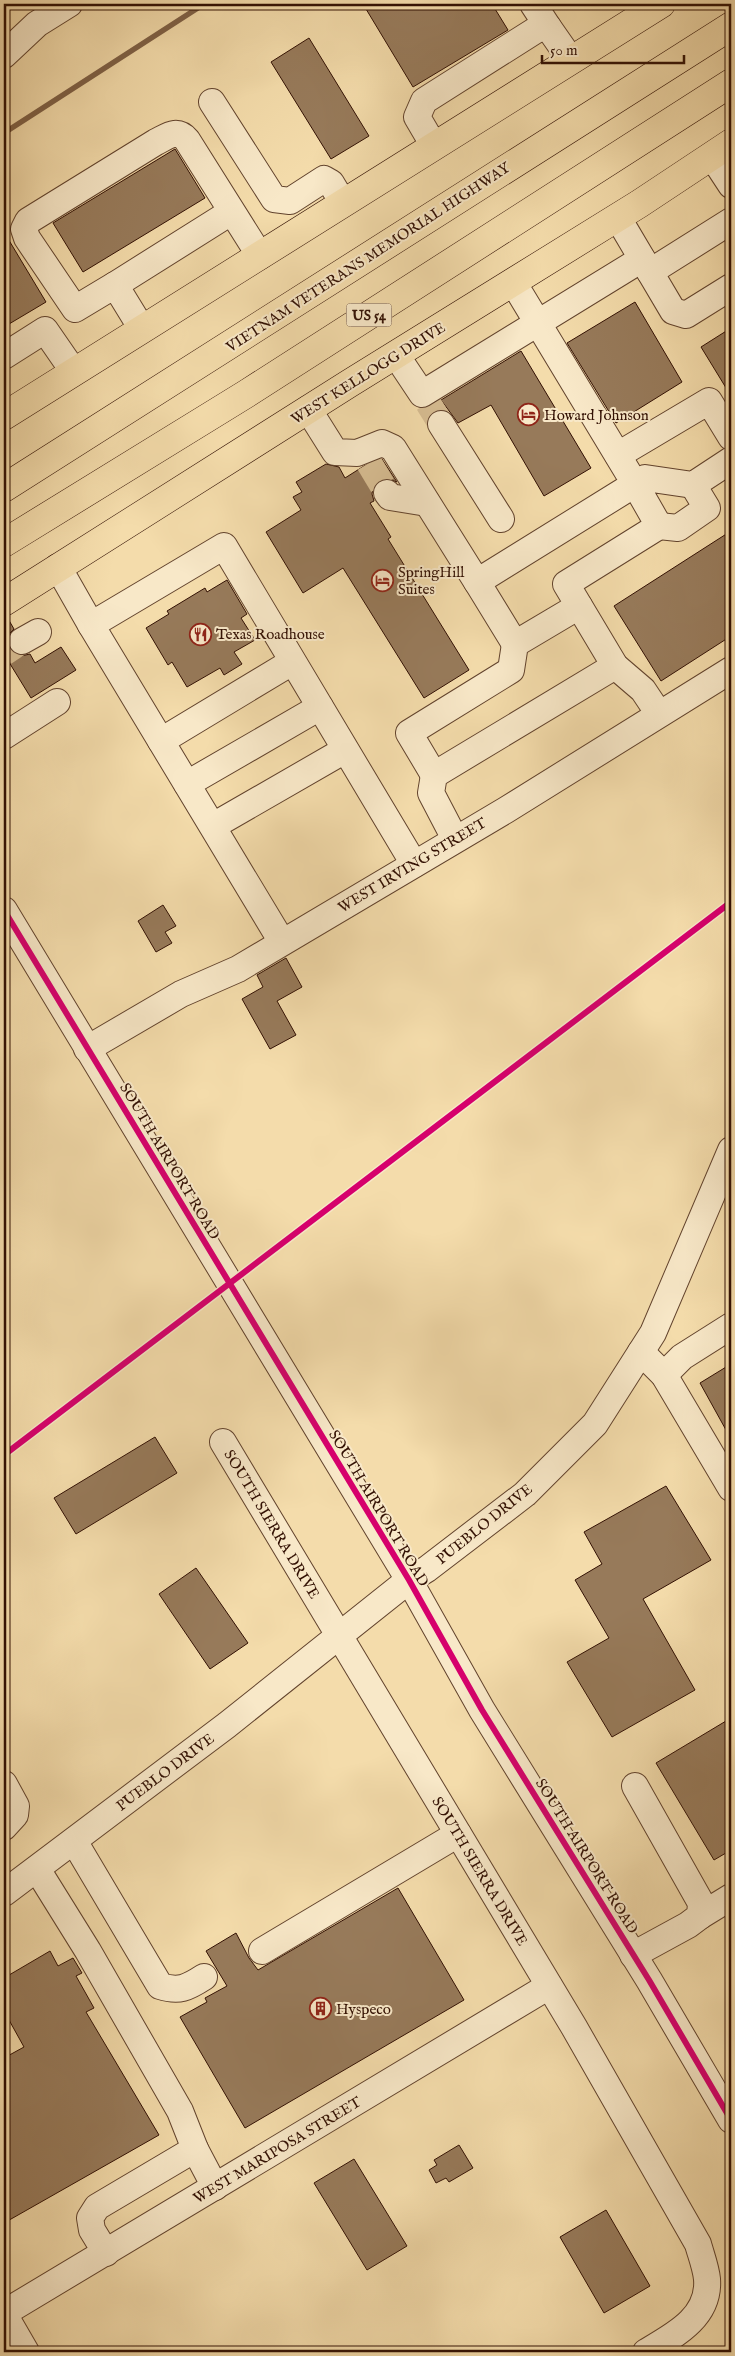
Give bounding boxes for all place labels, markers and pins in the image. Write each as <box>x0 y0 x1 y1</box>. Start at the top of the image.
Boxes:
hotel icon: Howard Johnson <box>516 403 540 427</box>
place label: Howard Johnson <box>544 406 649 425</box>
place label: SpringHill Suites <box>398 563 465 599</box>
hotel icon: SpringHill Suites <box>370 569 394 593</box>
restaurant icon: Texas Roadhouse <box>188 622 212 646</box>
place label: Texas Roadhouse <box>216 625 325 644</box>
building icon: Hyspeco <box>308 1997 332 2021</box>
place label: Hyspeco <box>336 2000 391 2019</box>

